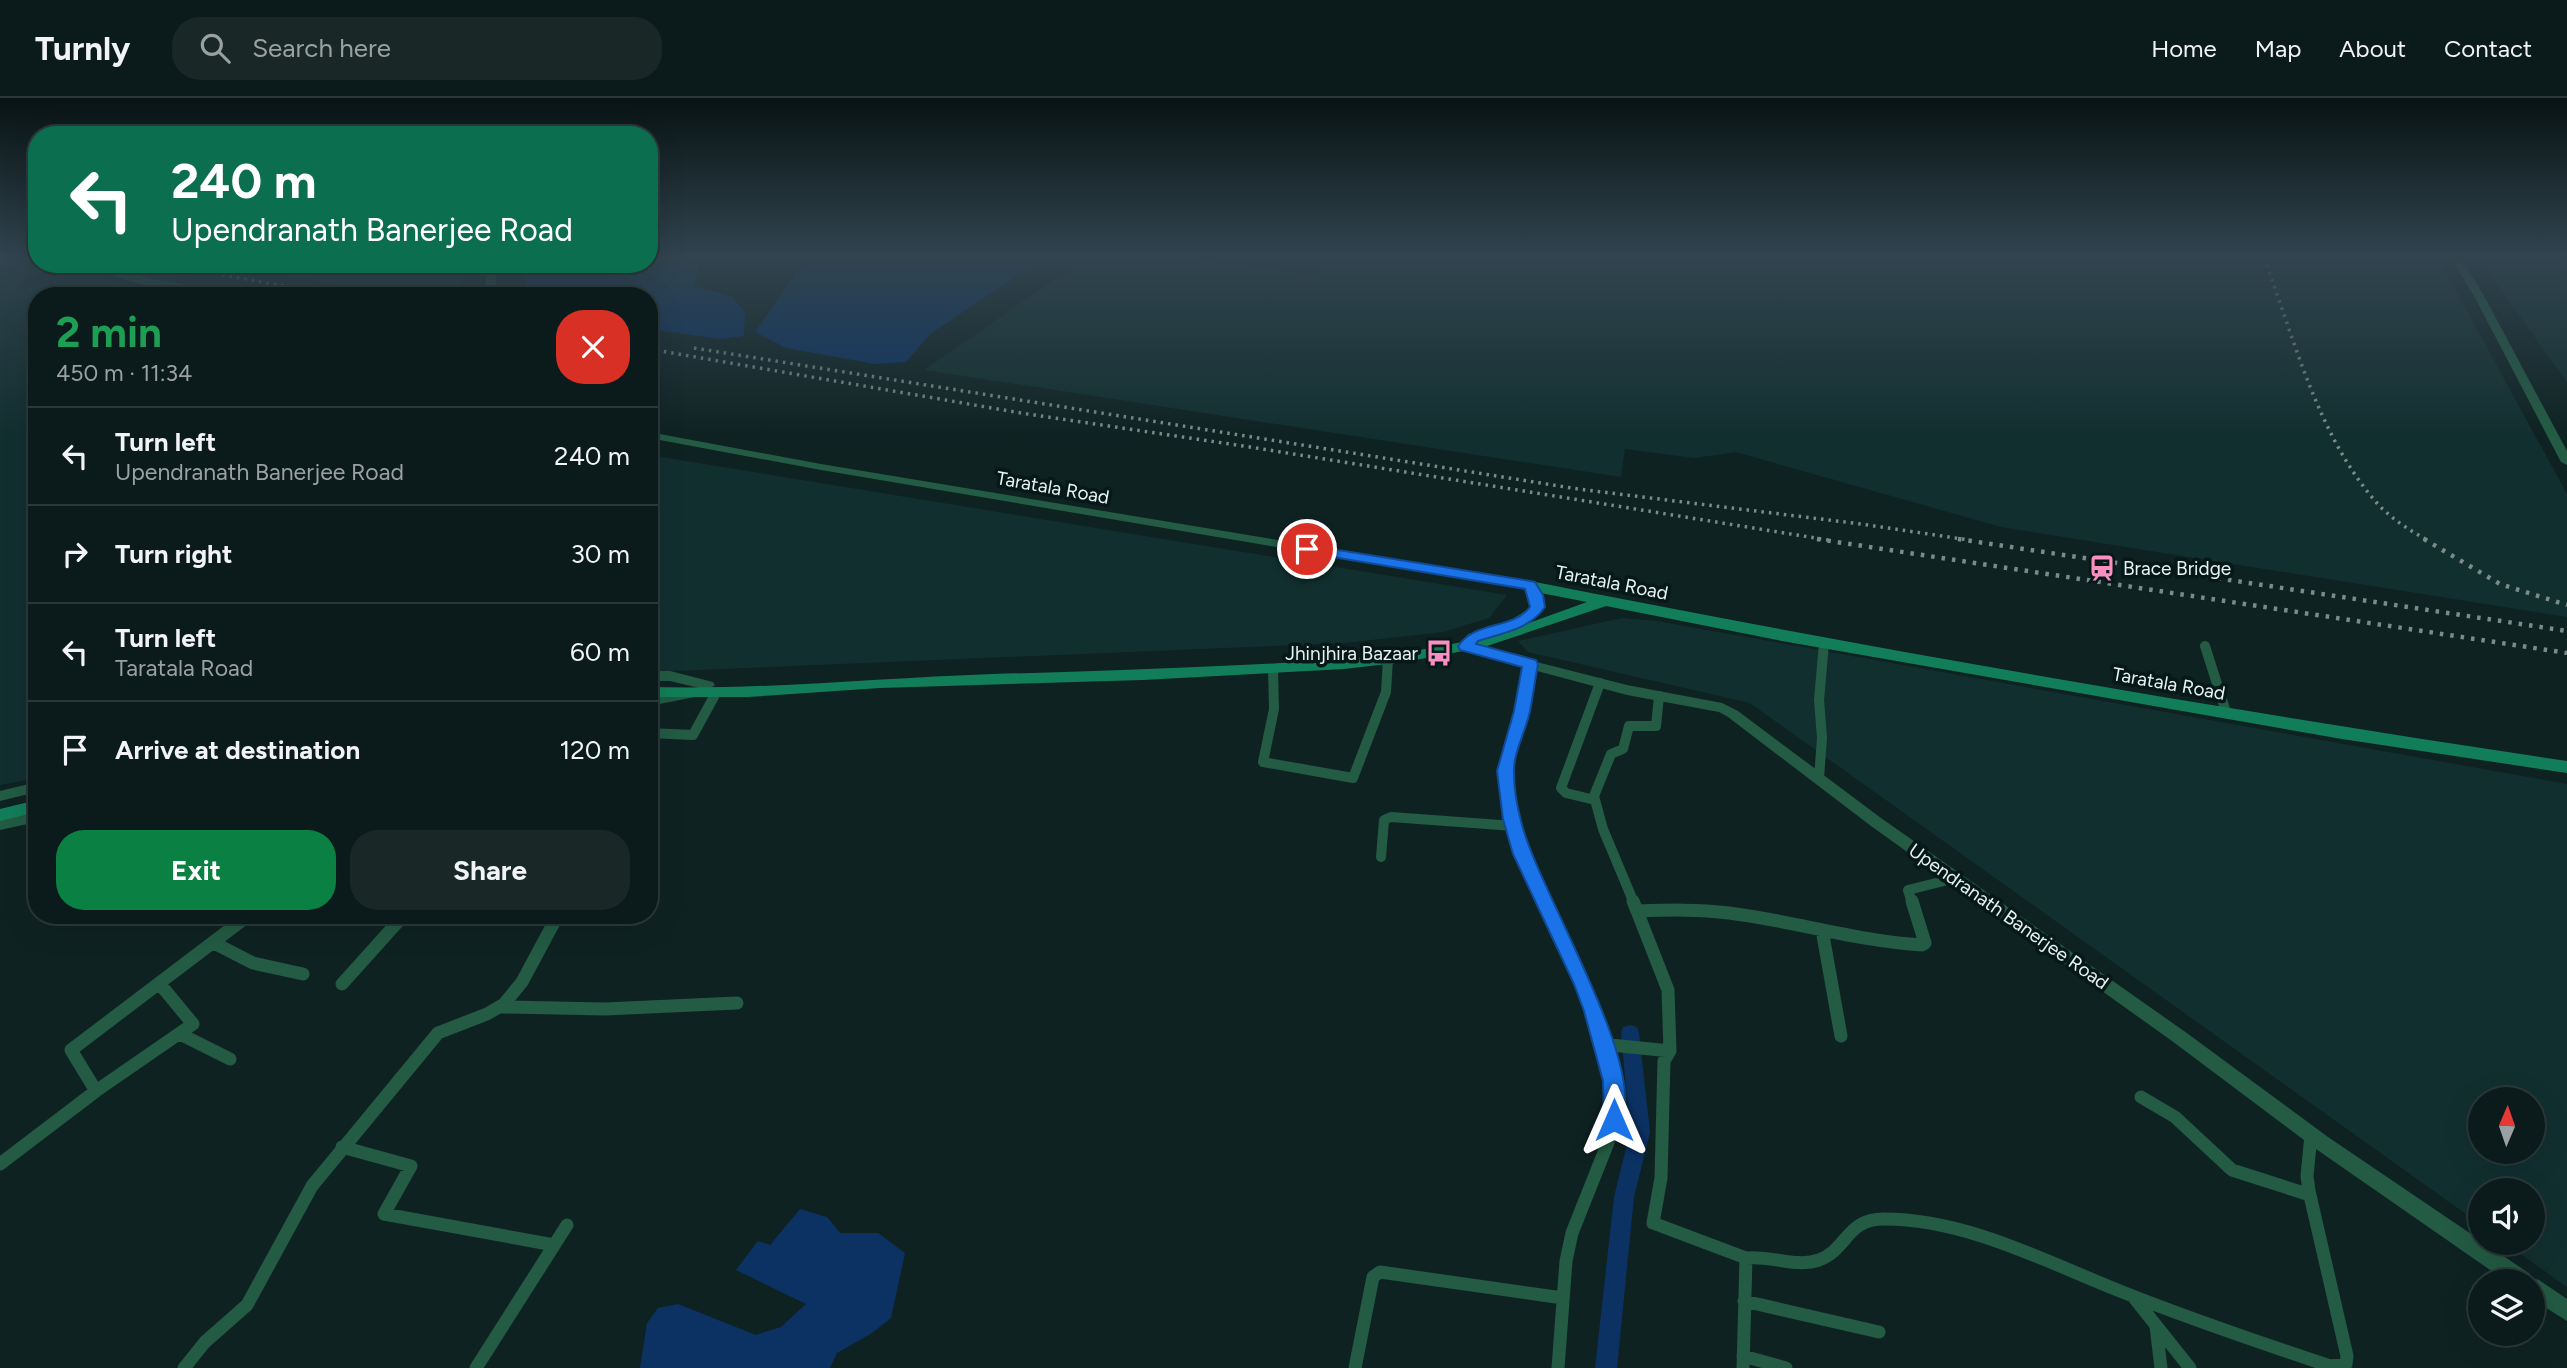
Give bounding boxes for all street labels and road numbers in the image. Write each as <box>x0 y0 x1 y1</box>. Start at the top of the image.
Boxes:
street label: Taratala Road <box>995 466 1111 509</box>
street label: Taratala Road <box>1554 560 1670 605</box>
street label: Taratala Road <box>2111 662 2227 705</box>
street label: Upendranath Banerjee Road <box>1904 839 2113 994</box>

